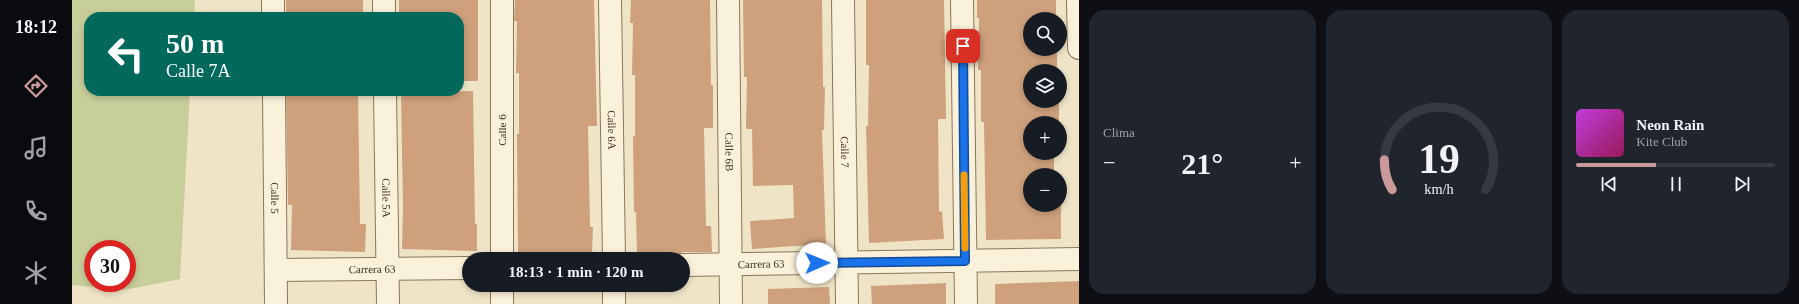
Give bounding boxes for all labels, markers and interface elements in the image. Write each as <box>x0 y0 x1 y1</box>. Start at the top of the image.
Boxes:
map controls <box>1023 12 1067 212</box>
button: search <box>1023 12 1067 56</box>
text: 18:12 <box>15 17 57 37</box>
icon: left <box>100 28 152 80</box>
text: 50 m <box>166 28 224 59</box>
pin <box>946 29 980 63</box>
icon: arrive <box>952 35 974 57</box>
text: Calle 7A <box>166 61 231 81</box>
button: layers <box>1023 64 1067 108</box>
icon: directions <box>22 72 50 100</box>
street label: Calle 6A <box>606 110 618 150</box>
street label: Calle 6 <box>496 114 508 146</box>
button: + <box>1023 116 1067 160</box>
text: Neon Rain <box>1636 117 1704 133</box>
text: Clima <box>1103 125 1135 140</box>
street label: Calle 6B <box>723 133 736 171</box>
icon: music <box>22 134 50 162</box>
text: Kite Club <box>1636 134 1687 149</box>
street label: Calle 7 <box>839 136 851 168</box>
text: 19 <box>1418 136 1460 182</box>
text: 21° <box>1181 147 1223 180</box>
text: − <box>1103 150 1115 175</box>
text: + <box>1289 150 1302 175</box>
button: − <box>1023 168 1067 212</box>
icon: previous <box>1598 173 1620 195</box>
icon: pause <box>1665 173 1687 195</box>
icon: next <box>1731 173 1753 195</box>
street label: Calle 5A <box>380 178 393 218</box>
text: km/h <box>1424 181 1454 197</box>
street label: Calle 5 <box>269 182 281 214</box>
icon: phone <box>22 197 50 225</box>
speed limit sign: 30 <box>84 240 136 292</box>
position arrow <box>796 242 838 284</box>
street label: Carrera 63 <box>738 257 785 270</box>
icon: climate <box>22 259 50 287</box>
street label: Carrera 63 <box>349 263 396 275</box>
text: 18:13 · 1 min · 120 m <box>509 264 644 280</box>

